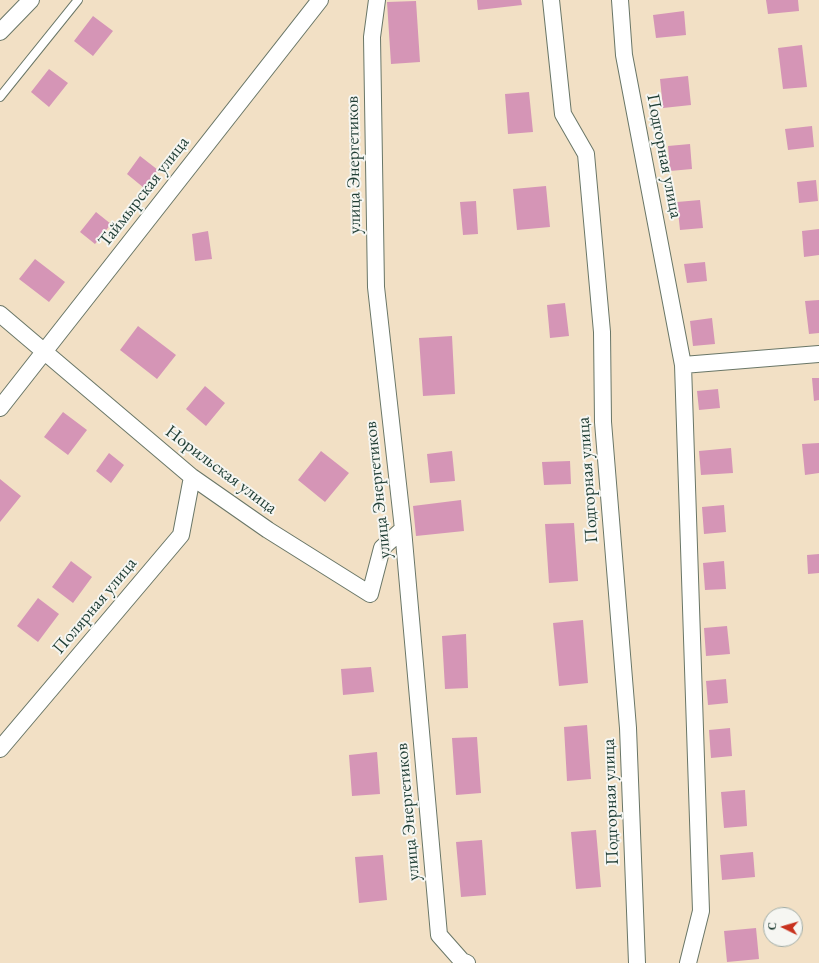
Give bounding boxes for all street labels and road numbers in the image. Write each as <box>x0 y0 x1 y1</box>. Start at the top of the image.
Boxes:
street label: Подгорная улица <box>641 92 687 220</box>
street label: улица Энергетиков <box>342 96 366 234</box>
street label: Таймырская улица <box>94 132 194 252</box>
street label: Подгорная улица <box>573 416 603 544</box>
street label: улица Энергетиков <box>360 420 396 560</box>
street label: Норильская улица <box>161 421 281 519</box>
street label: Полярная улица <box>48 553 142 659</box>
street label: Подгорная улица <box>598 738 624 866</box>
street label: улица Энергетиков <box>391 742 425 882</box>

